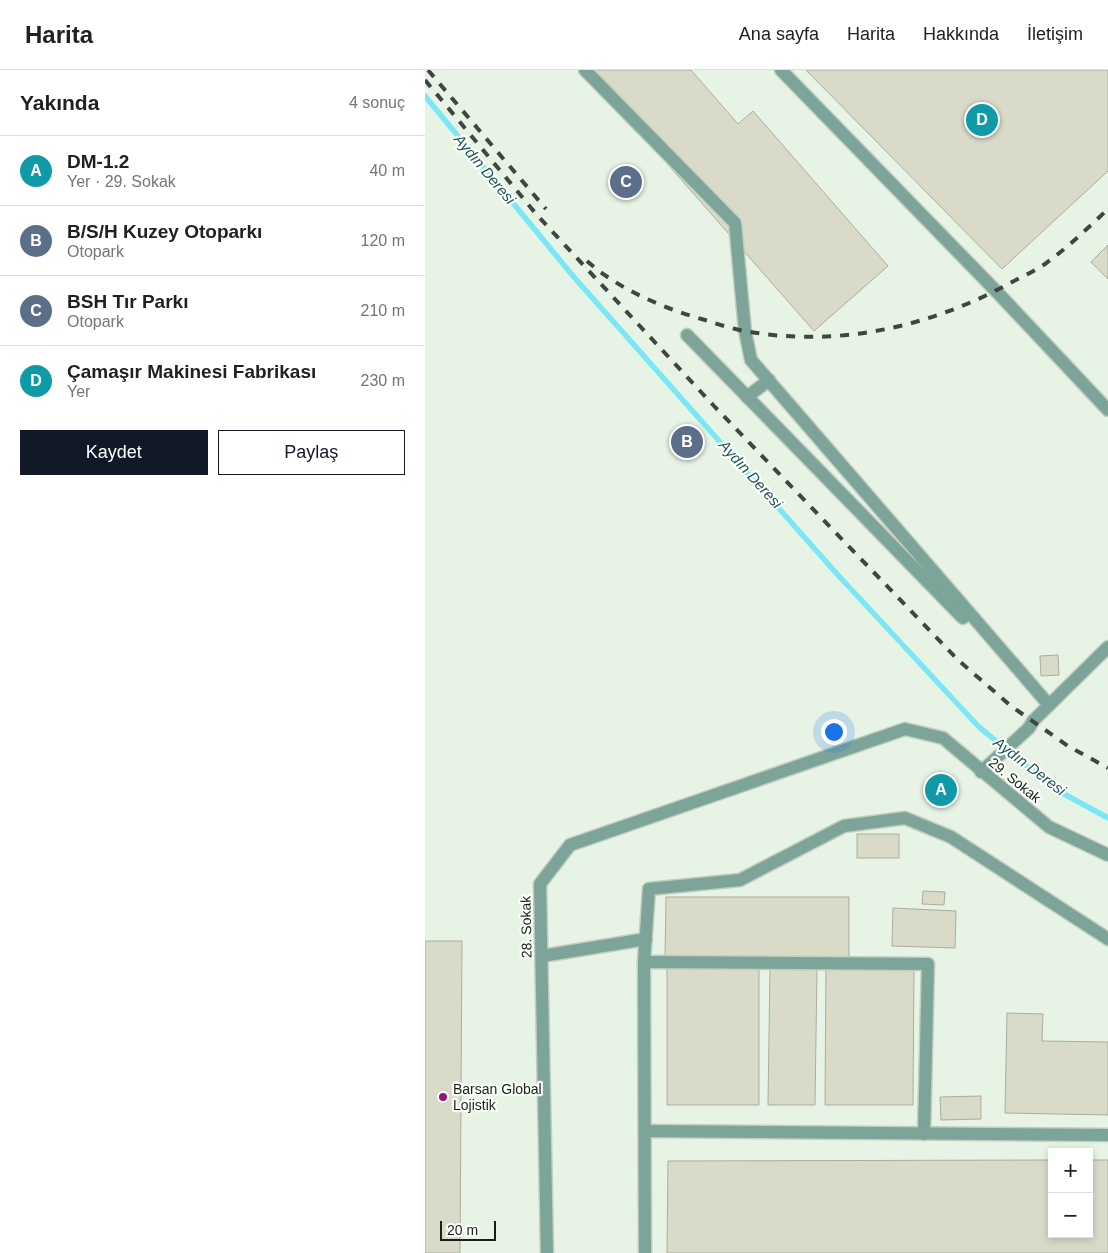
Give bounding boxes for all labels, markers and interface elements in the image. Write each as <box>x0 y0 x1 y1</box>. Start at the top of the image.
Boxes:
text: Harita <box>25 21 93 48</box>
text: Ana sayfa <box>739 24 819 44</box>
text: Harita <box>847 24 895 44</box>
text: Hakkında <box>923 24 999 44</box>
text: İletişim <box>1027 24 1083 44</box>
text: Yakında <box>20 91 99 114</box>
text: 4 sonuç <box>349 94 405 111</box>
pin: D <box>966 101 998 139</box>
water label: Aydın Deresi <box>450 130 519 208</box>
text: DM-1.2 <box>67 151 129 172</box>
text: A <box>30 162 42 179</box>
text: 40 m <box>369 162 405 179</box>
pin: C <box>610 163 642 201</box>
text: Yer · 29. Sokak <box>67 173 176 190</box>
text: B/S/H Kuzey Otoparkı <box>67 221 262 242</box>
text: B <box>30 232 42 249</box>
text: 120 m <box>361 232 405 249</box>
text: Otopark <box>67 243 124 260</box>
text: BSH Tır Parkı <box>67 291 188 312</box>
text: C <box>30 302 42 319</box>
text: 210 m <box>361 302 405 319</box>
text: Otopark <box>67 313 124 330</box>
text: Çamaşır Makinesi Fabrikası <box>67 361 316 382</box>
text: D <box>30 372 42 389</box>
text: 230 m <box>361 372 405 389</box>
text: Yer <box>67 383 90 400</box>
pin: B <box>671 423 703 461</box>
button: Kaydet <box>20 430 208 475</box>
button: Paylaş <box>218 430 405 475</box>
water label: Aydın Deresi <box>715 436 786 512</box>
your location <box>821 719 847 745</box>
water label: Aydın Deresi <box>990 733 1070 799</box>
street label: 29. Sokak <box>986 754 1045 806</box>
pin: A <box>925 771 957 809</box>
street label: 28. Sokak <box>517 895 535 958</box>
place label: Barsan Global Lojistik <box>453 1081 542 1113</box>
marker: Barsan Global Lojistik <box>437 1091 449 1103</box>
map controls <box>1048 1148 1093 1238</box>
button: + <box>1048 1148 1093 1193</box>
button: − <box>1048 1193 1093 1238</box>
scale bar <box>440 1218 496 1241</box>
text: 20 m <box>447 1222 478 1238</box>

